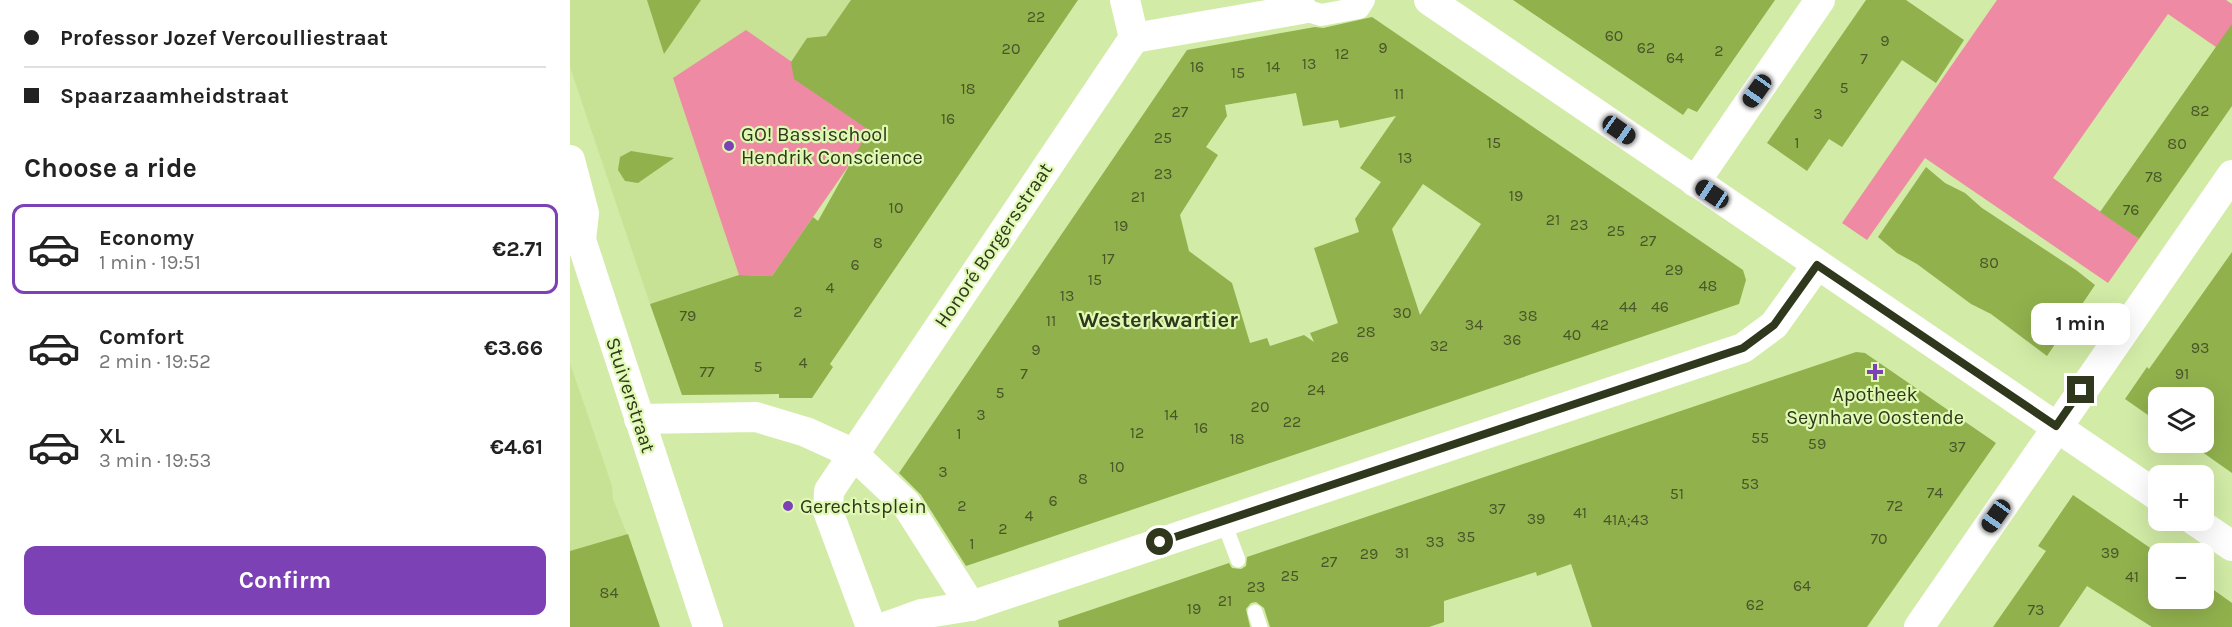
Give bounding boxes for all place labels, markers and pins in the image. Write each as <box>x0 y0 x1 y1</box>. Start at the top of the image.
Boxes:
place label: GO! Bassischool Hendrik Conscience <box>741 123 923 169</box>
marker: GO! Bassischool Hendrik Conscience <box>722 139 736 153</box>
marker: Apotheek Seynhave Oostende <box>1868 365 1882 379</box>
place label: Apotheek Seynhave Oostende <box>1786 383 1964 429</box>
place label: Gerechtsplein <box>800 495 927 518</box>
marker: Gerechtsplein <box>781 499 795 513</box>

